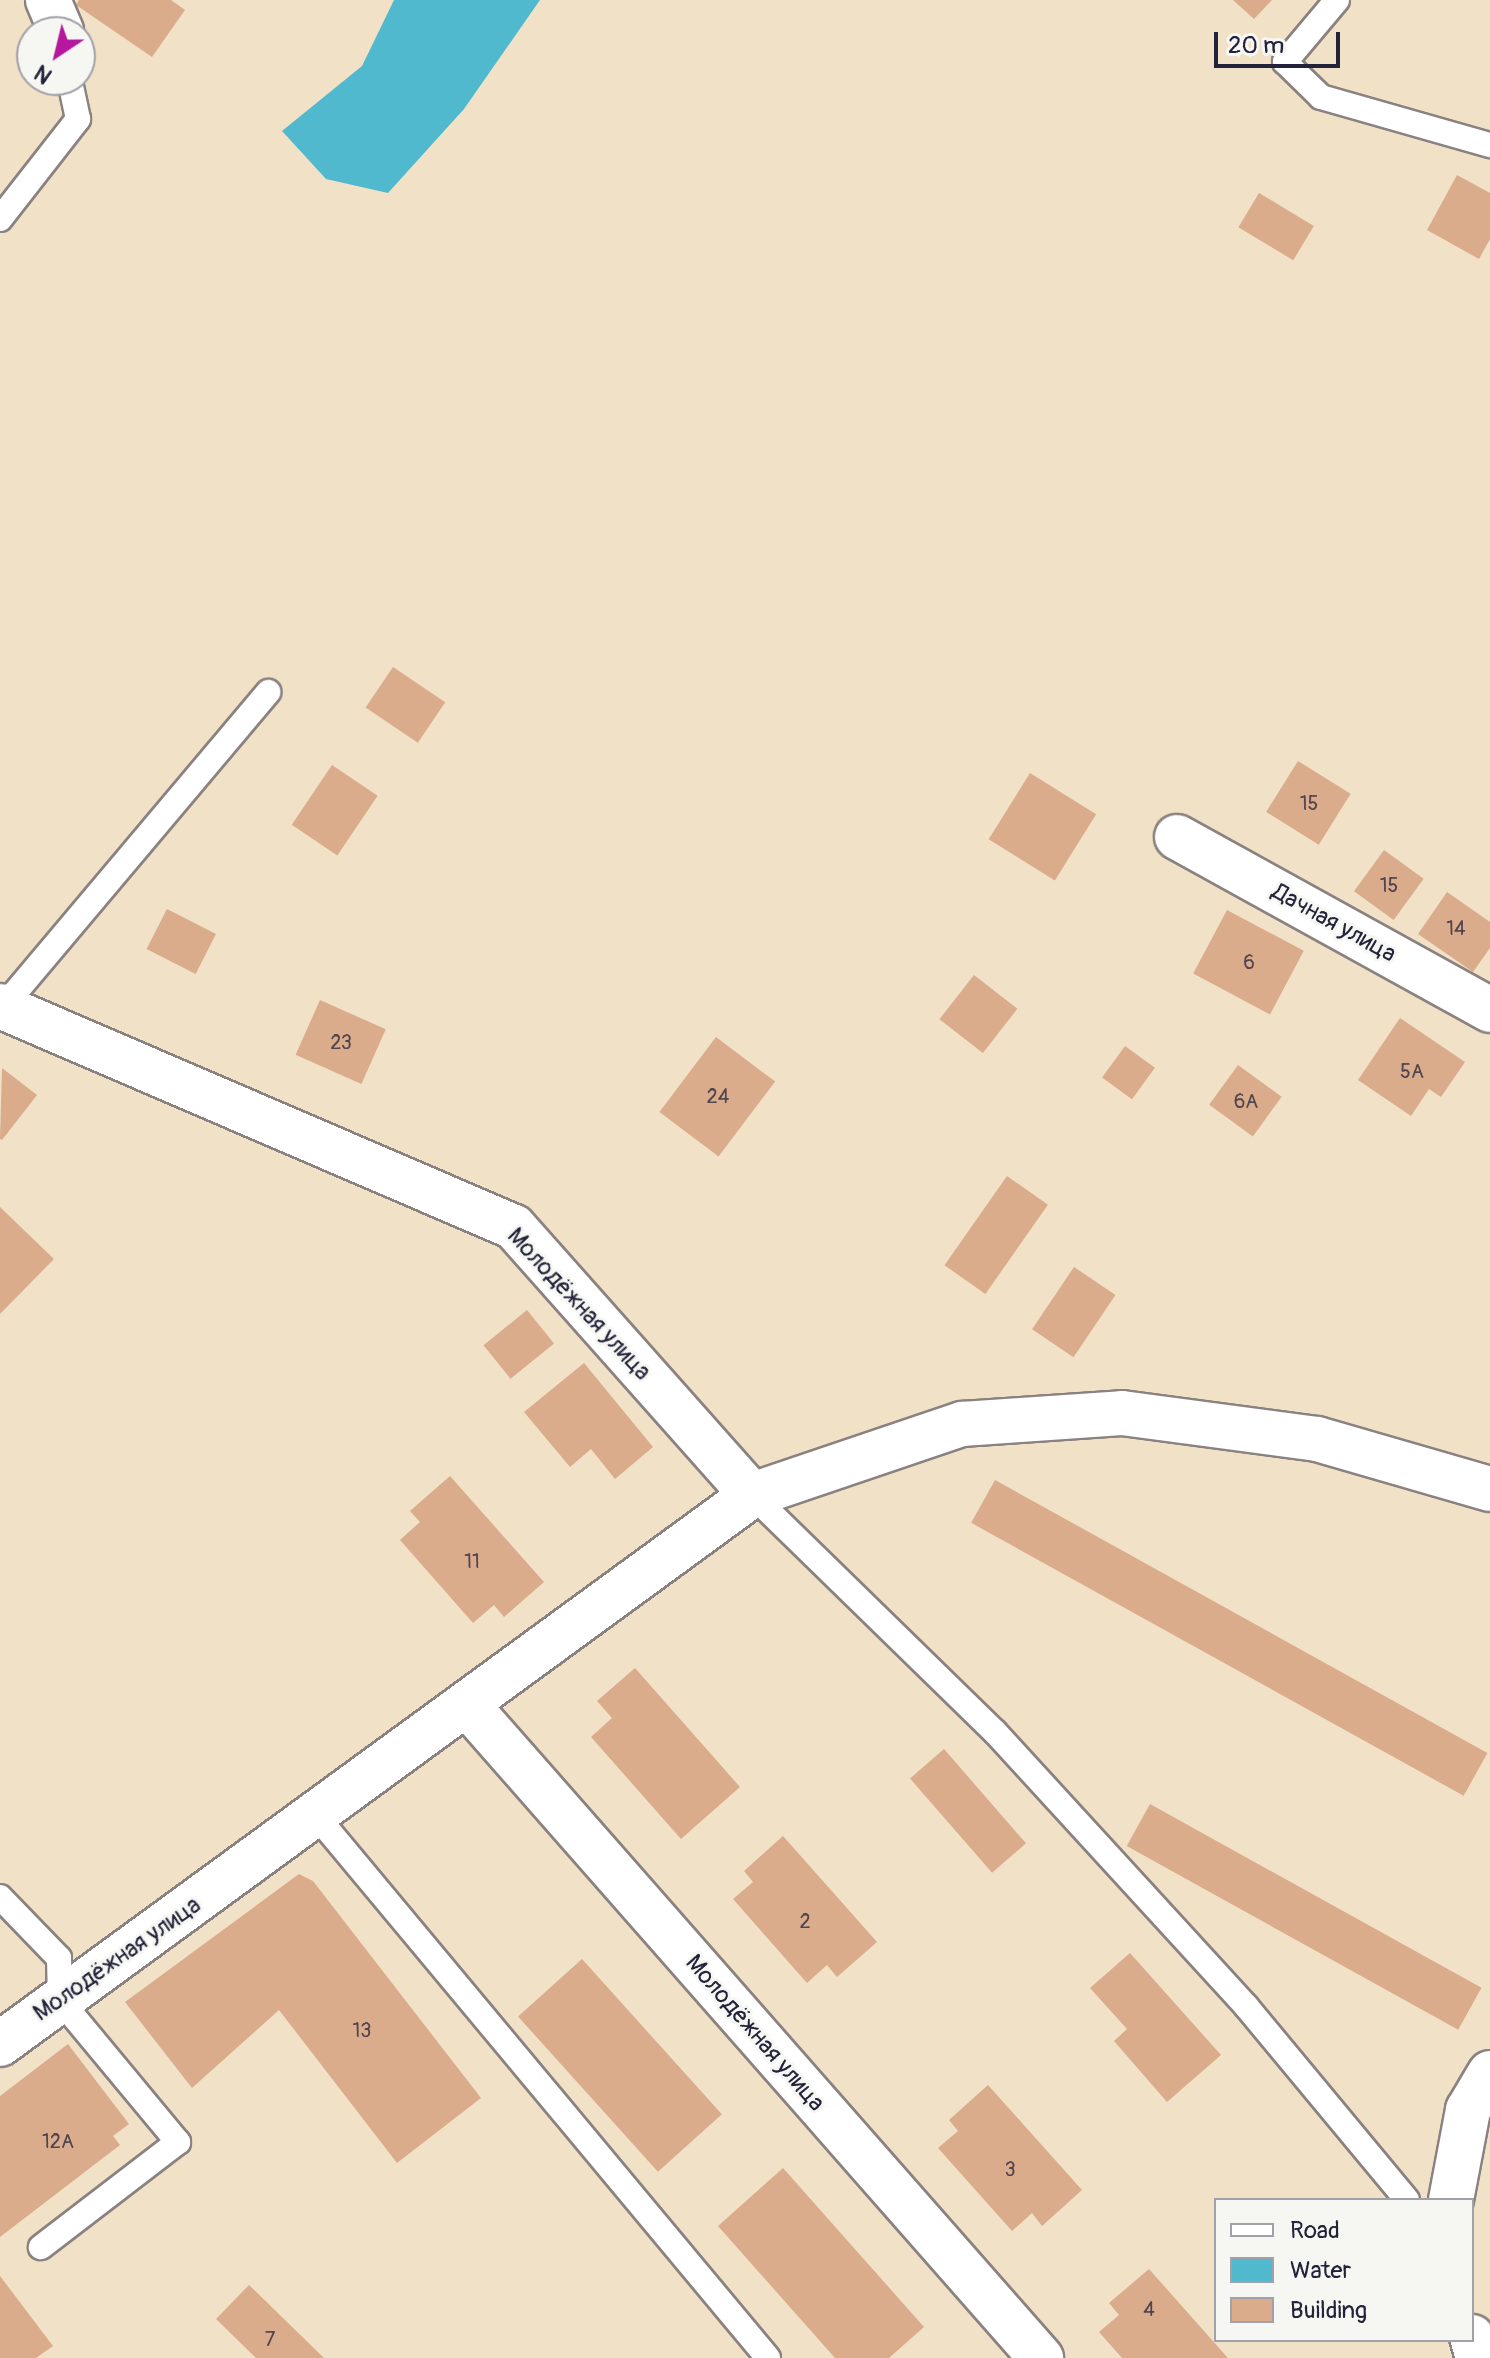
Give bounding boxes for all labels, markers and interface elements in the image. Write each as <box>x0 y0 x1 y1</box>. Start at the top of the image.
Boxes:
north arrow <box>16 16 96 96</box>
scale bar <box>1218 16 1344 66</box>
text: 20 m <box>1228 31 1284 60</box>
text: N <box>29 58 58 90</box>
house number: 15 <box>1300 791 1318 815</box>
house number: 15 <box>1380 873 1398 897</box>
street label: Дачная улица <box>1267 877 1401 969</box>
house number: 14 <box>1446 916 1466 940</box>
house number: 6 <box>1243 950 1255 974</box>
house number: 23 <box>330 1030 352 1054</box>
house number: 5А <box>1400 1059 1424 1083</box>
house number: 24 <box>707 1084 729 1108</box>
house number: 6А <box>1234 1089 1258 1113</box>
street label: Молодёжная улица <box>501 1222 657 1386</box>
house number: 11 <box>464 1549 480 1573</box>
street label: Молодёжная улица <box>28 1890 206 2028</box>
house number: 2 <box>799 1909 811 1933</box>
street label: Молодёжная улица <box>679 1949 831 2117</box>
house number: 13 <box>353 2018 371 2042</box>
house number: 12А <box>42 2129 74 2153</box>
house number: 3 <box>1004 2157 1016 2181</box>
legend <box>1214 2198 1474 2342</box>
text: Road <box>1290 2216 1340 2245</box>
text: Water <box>1290 2256 1351 2285</box>
text: Building <box>1290 2296 1367 2325</box>
house number: 4 <box>1143 2297 1155 2321</box>
house number: 7 <box>265 2327 275 2351</box>

